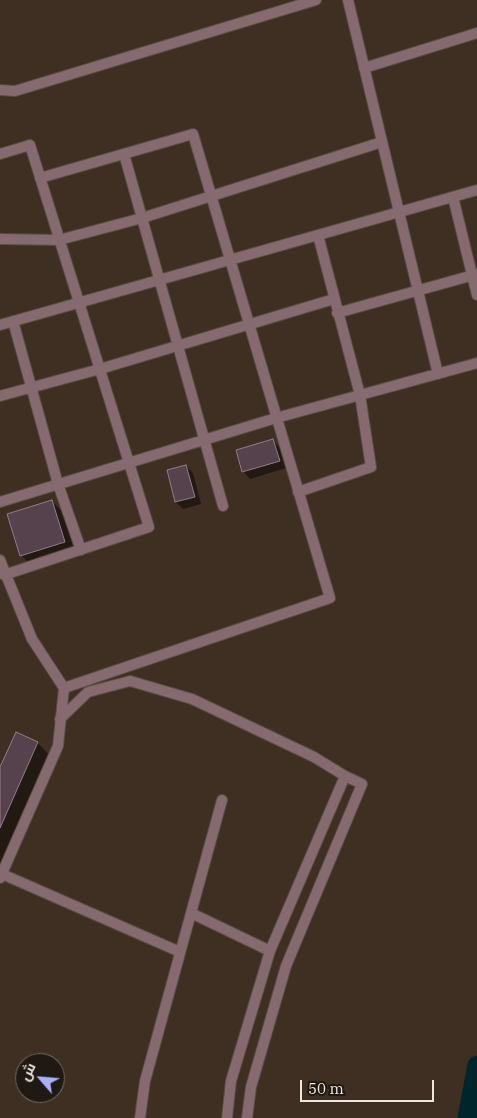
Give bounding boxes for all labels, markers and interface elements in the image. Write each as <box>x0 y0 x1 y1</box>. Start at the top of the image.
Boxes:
north arrow <box>15 1053 65 1103</box>
text: ش <box>15 1060 40 1084</box>
scale bar <box>302 1070 436 1102</box>
text: 50 m <box>308 1079 344 1098</box>

